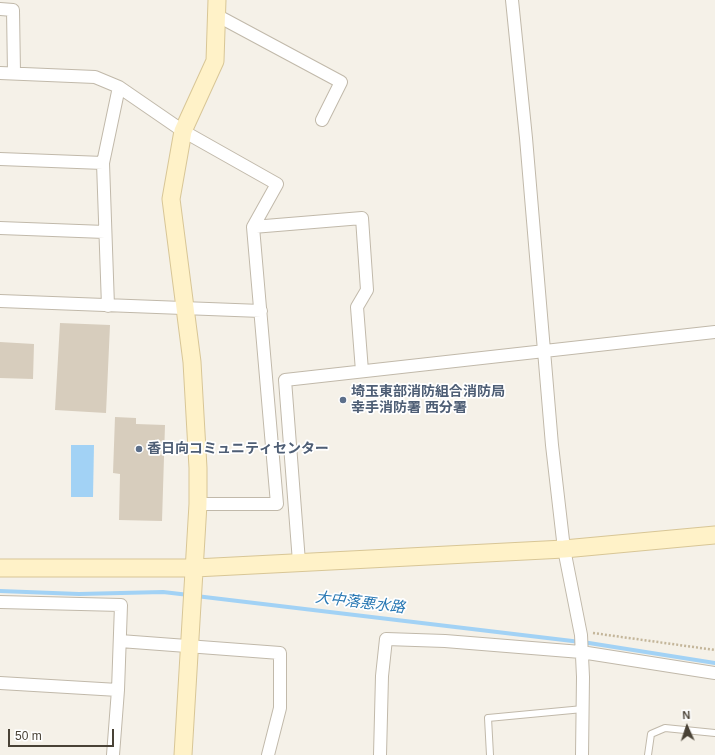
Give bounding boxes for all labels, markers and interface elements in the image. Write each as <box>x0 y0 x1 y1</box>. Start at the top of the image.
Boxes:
place label: 埼玉東部消防組合消防局 幸手消防署 西分署 <box>351 384 505 416</box>
marker: 埼玉東部消防組合消防局 幸手消防署 西分署 <box>338 395 348 405</box>
place label: 香日向コミュニティセンター <box>147 441 329 457</box>
marker: 香日向コミュニティセンター <box>134 444 144 454</box>
water label: 大中落悪水路 <box>314 589 406 617</box>
north arrow <box>667 707 707 747</box>
text: N <box>682 709 691 721</box>
scale bar <box>10 721 116 747</box>
text: 50 m <box>15 729 42 743</box>

